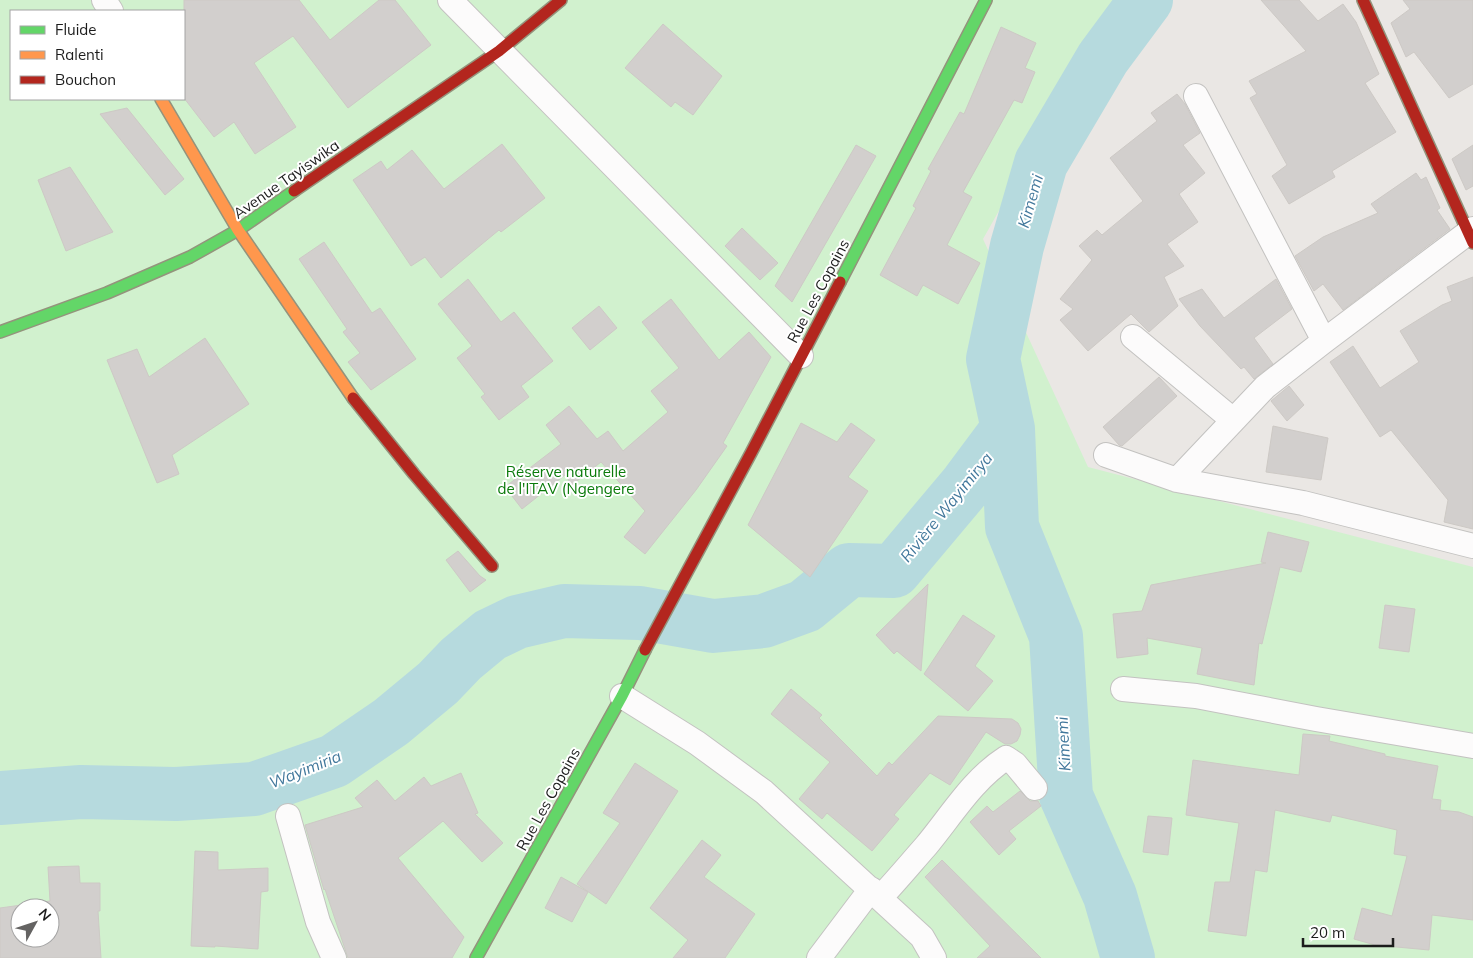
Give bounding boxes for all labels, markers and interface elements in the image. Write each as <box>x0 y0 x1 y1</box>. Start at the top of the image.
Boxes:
legend <box>10 10 185 100</box>
text: Fluide <box>55 20 96 39</box>
text: Ralenti <box>55 45 104 64</box>
text: Bouchon <box>55 70 116 89</box>
street label: Avenue Tayiswika <box>229 135 343 223</box>
water label: Kimemi <box>1013 172 1047 230</box>
street label: Rue Les Copains <box>783 236 853 346</box>
water label: Rivière Wayimirya <box>896 448 997 566</box>
park label: Réserve naturelle de l'ITAV (Ngengere <box>497 462 635 498</box>
water label: Kimemi <box>1052 716 1074 772</box>
street label: Rue Les Copains <box>512 744 584 854</box>
water label: Wayimiria <box>266 745 344 792</box>
north arrow <box>10 898 60 948</box>
text: N <box>35 905 55 924</box>
scale bar <box>1303 916 1393 948</box>
text: 20 m <box>1310 923 1345 942</box>

